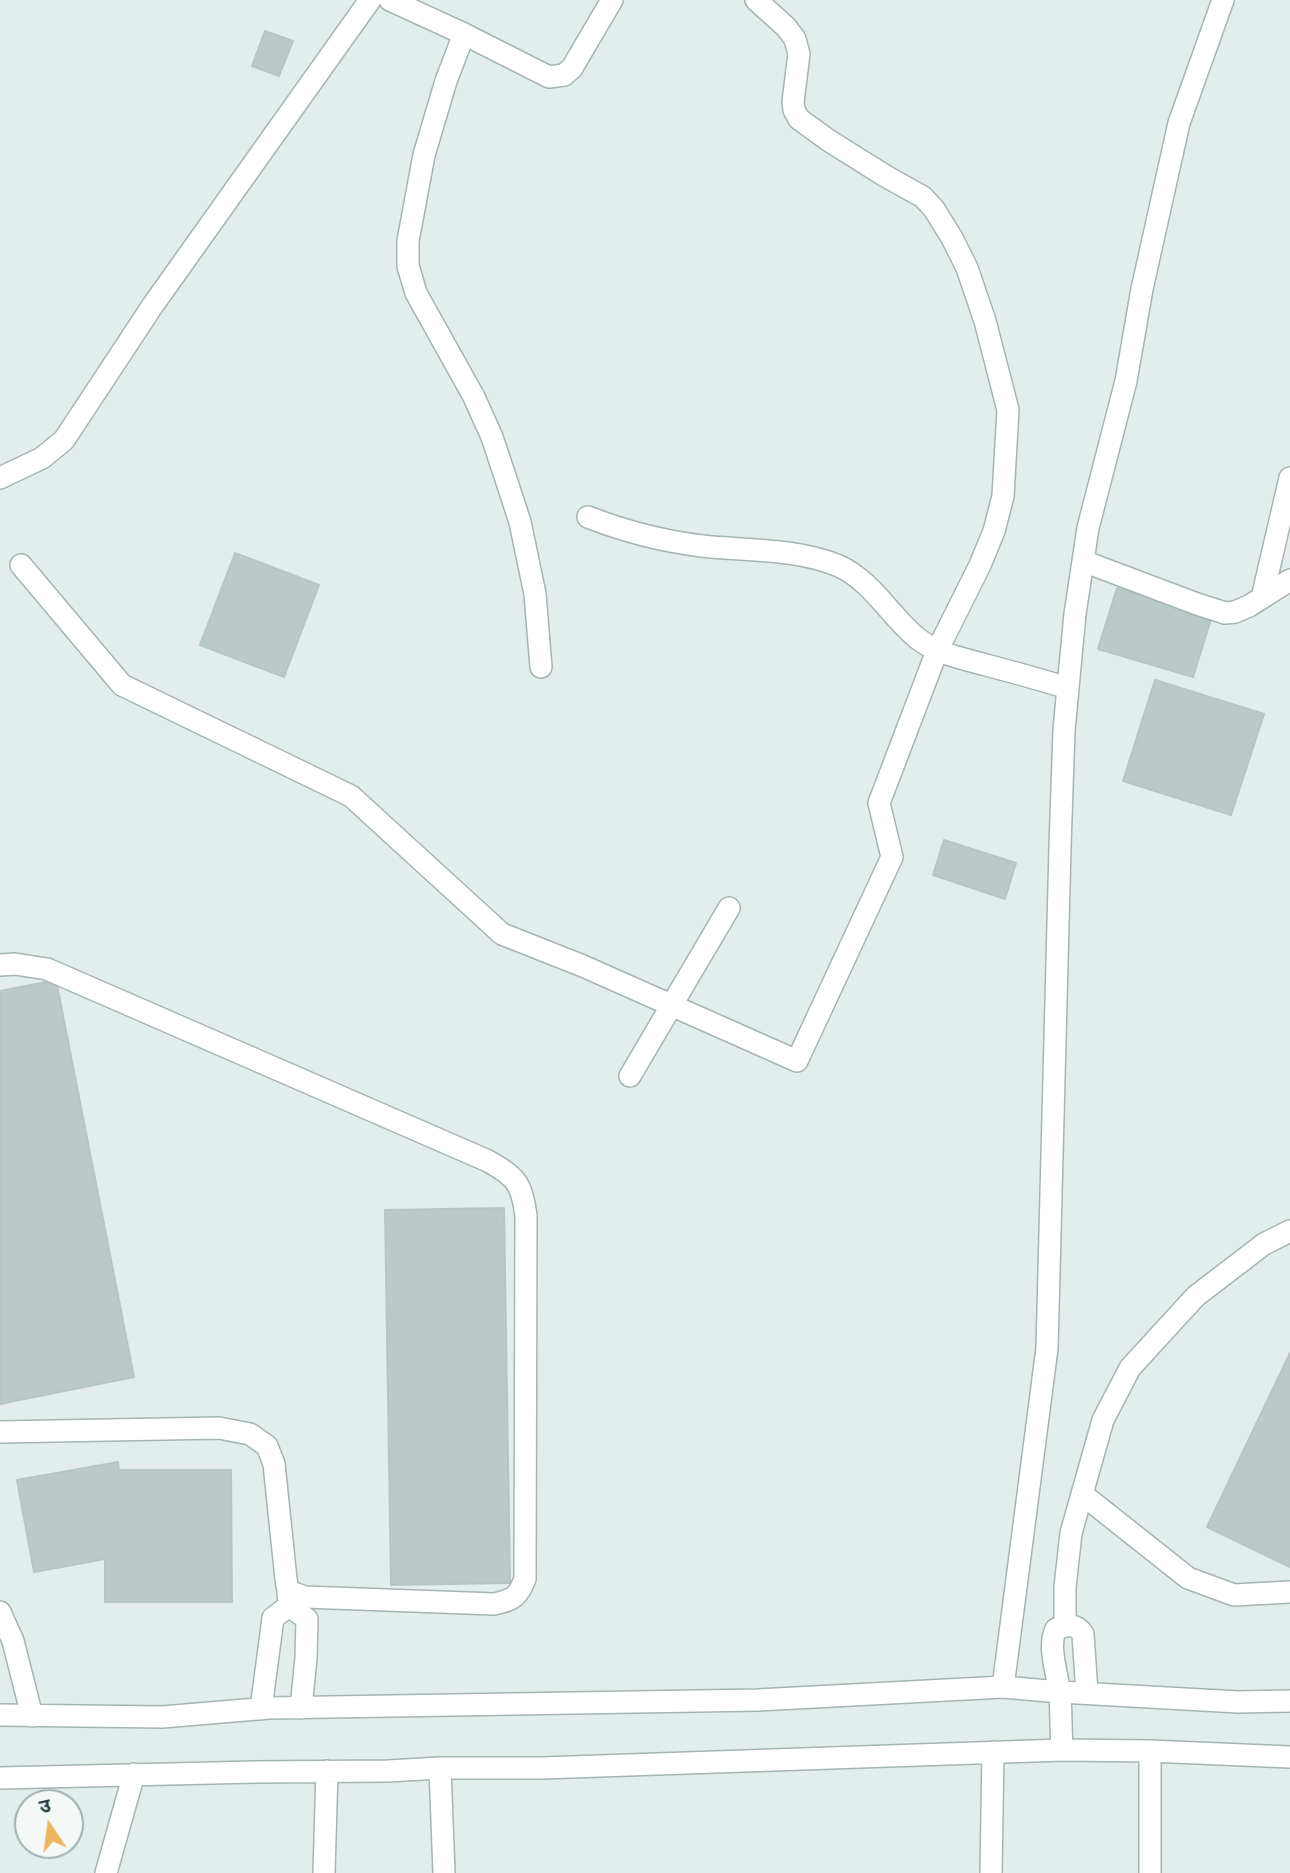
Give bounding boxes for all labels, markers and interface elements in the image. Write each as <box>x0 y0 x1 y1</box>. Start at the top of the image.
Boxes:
north arrow <box>14 1789 84 1859</box>
text: उ <box>36 1792 53 1819</box>

